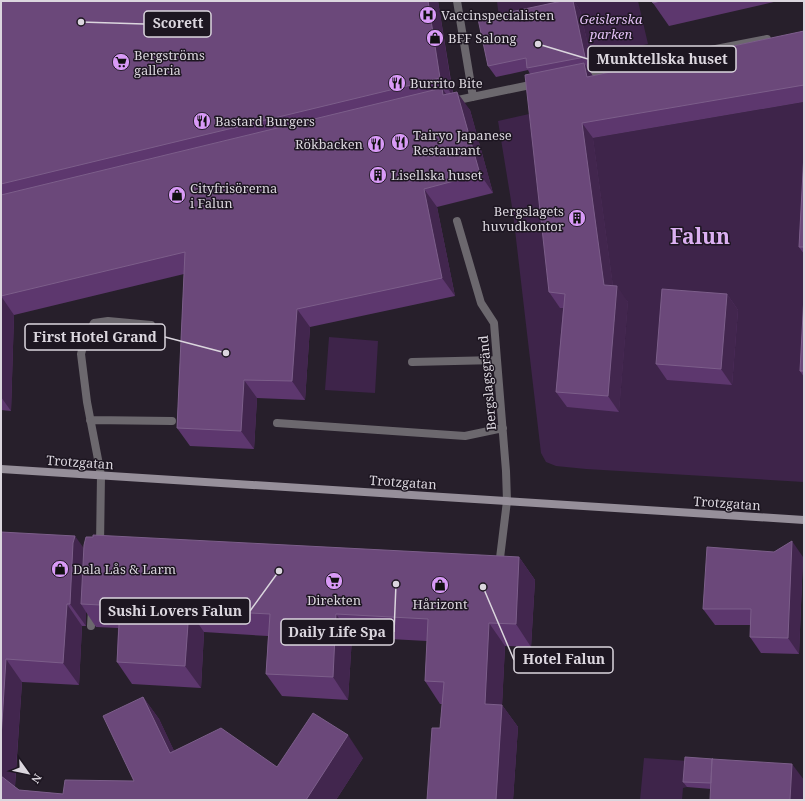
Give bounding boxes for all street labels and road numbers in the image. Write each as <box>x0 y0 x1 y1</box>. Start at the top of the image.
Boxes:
street label: Bergslagsgränd <box>474 335 500 431</box>
street label: Trotzgatan <box>46 451 115 473</box>
street label: Trotzgatan <box>369 471 438 493</box>
street label: Trotzgatan <box>693 492 762 514</box>

